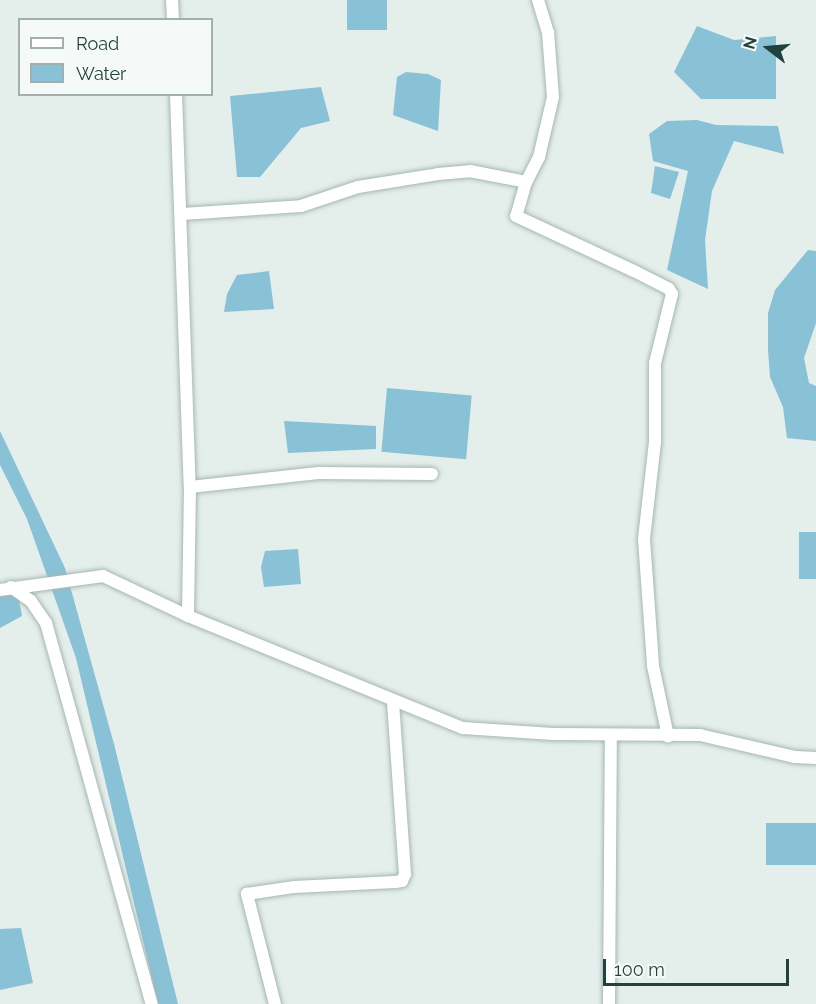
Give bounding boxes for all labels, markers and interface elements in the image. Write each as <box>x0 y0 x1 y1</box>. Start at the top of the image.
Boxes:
legend <box>18 18 213 96</box>
north arrow <box>738 18 798 78</box>
text: Road <box>76 33 119 54</box>
text: N <box>739 34 761 51</box>
text: Water <box>76 63 126 84</box>
scale bar <box>606 947 792 985</box>
text: 100 m <box>614 959 665 980</box>

